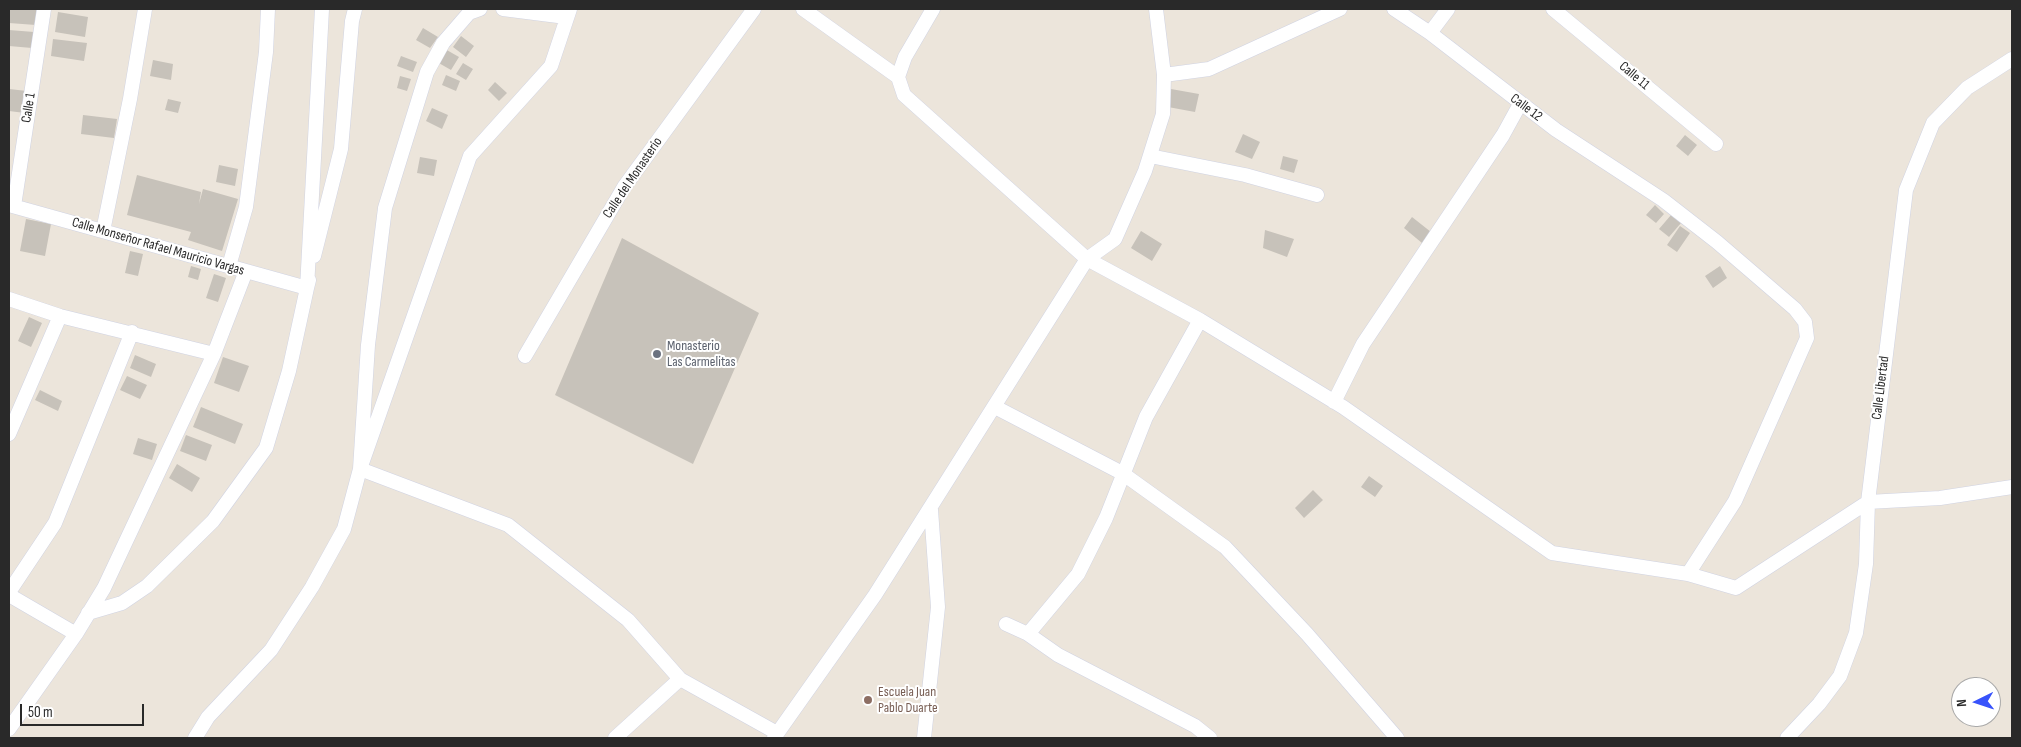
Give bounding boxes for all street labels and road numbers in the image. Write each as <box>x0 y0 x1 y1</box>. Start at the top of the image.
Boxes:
street label: Calle 11 <box>1615 58 1653 94</box>
street label: Calle 12 <box>1507 91 1545 125</box>
street label: Calle 1 <box>18 92 40 124</box>
street label: Calle del Monasterio <box>600 134 666 222</box>
street label: Calle Monseñor Rafael Mauricio Vargas <box>70 214 246 280</box>
street label: Calle Libertad <box>1869 355 1893 421</box>

